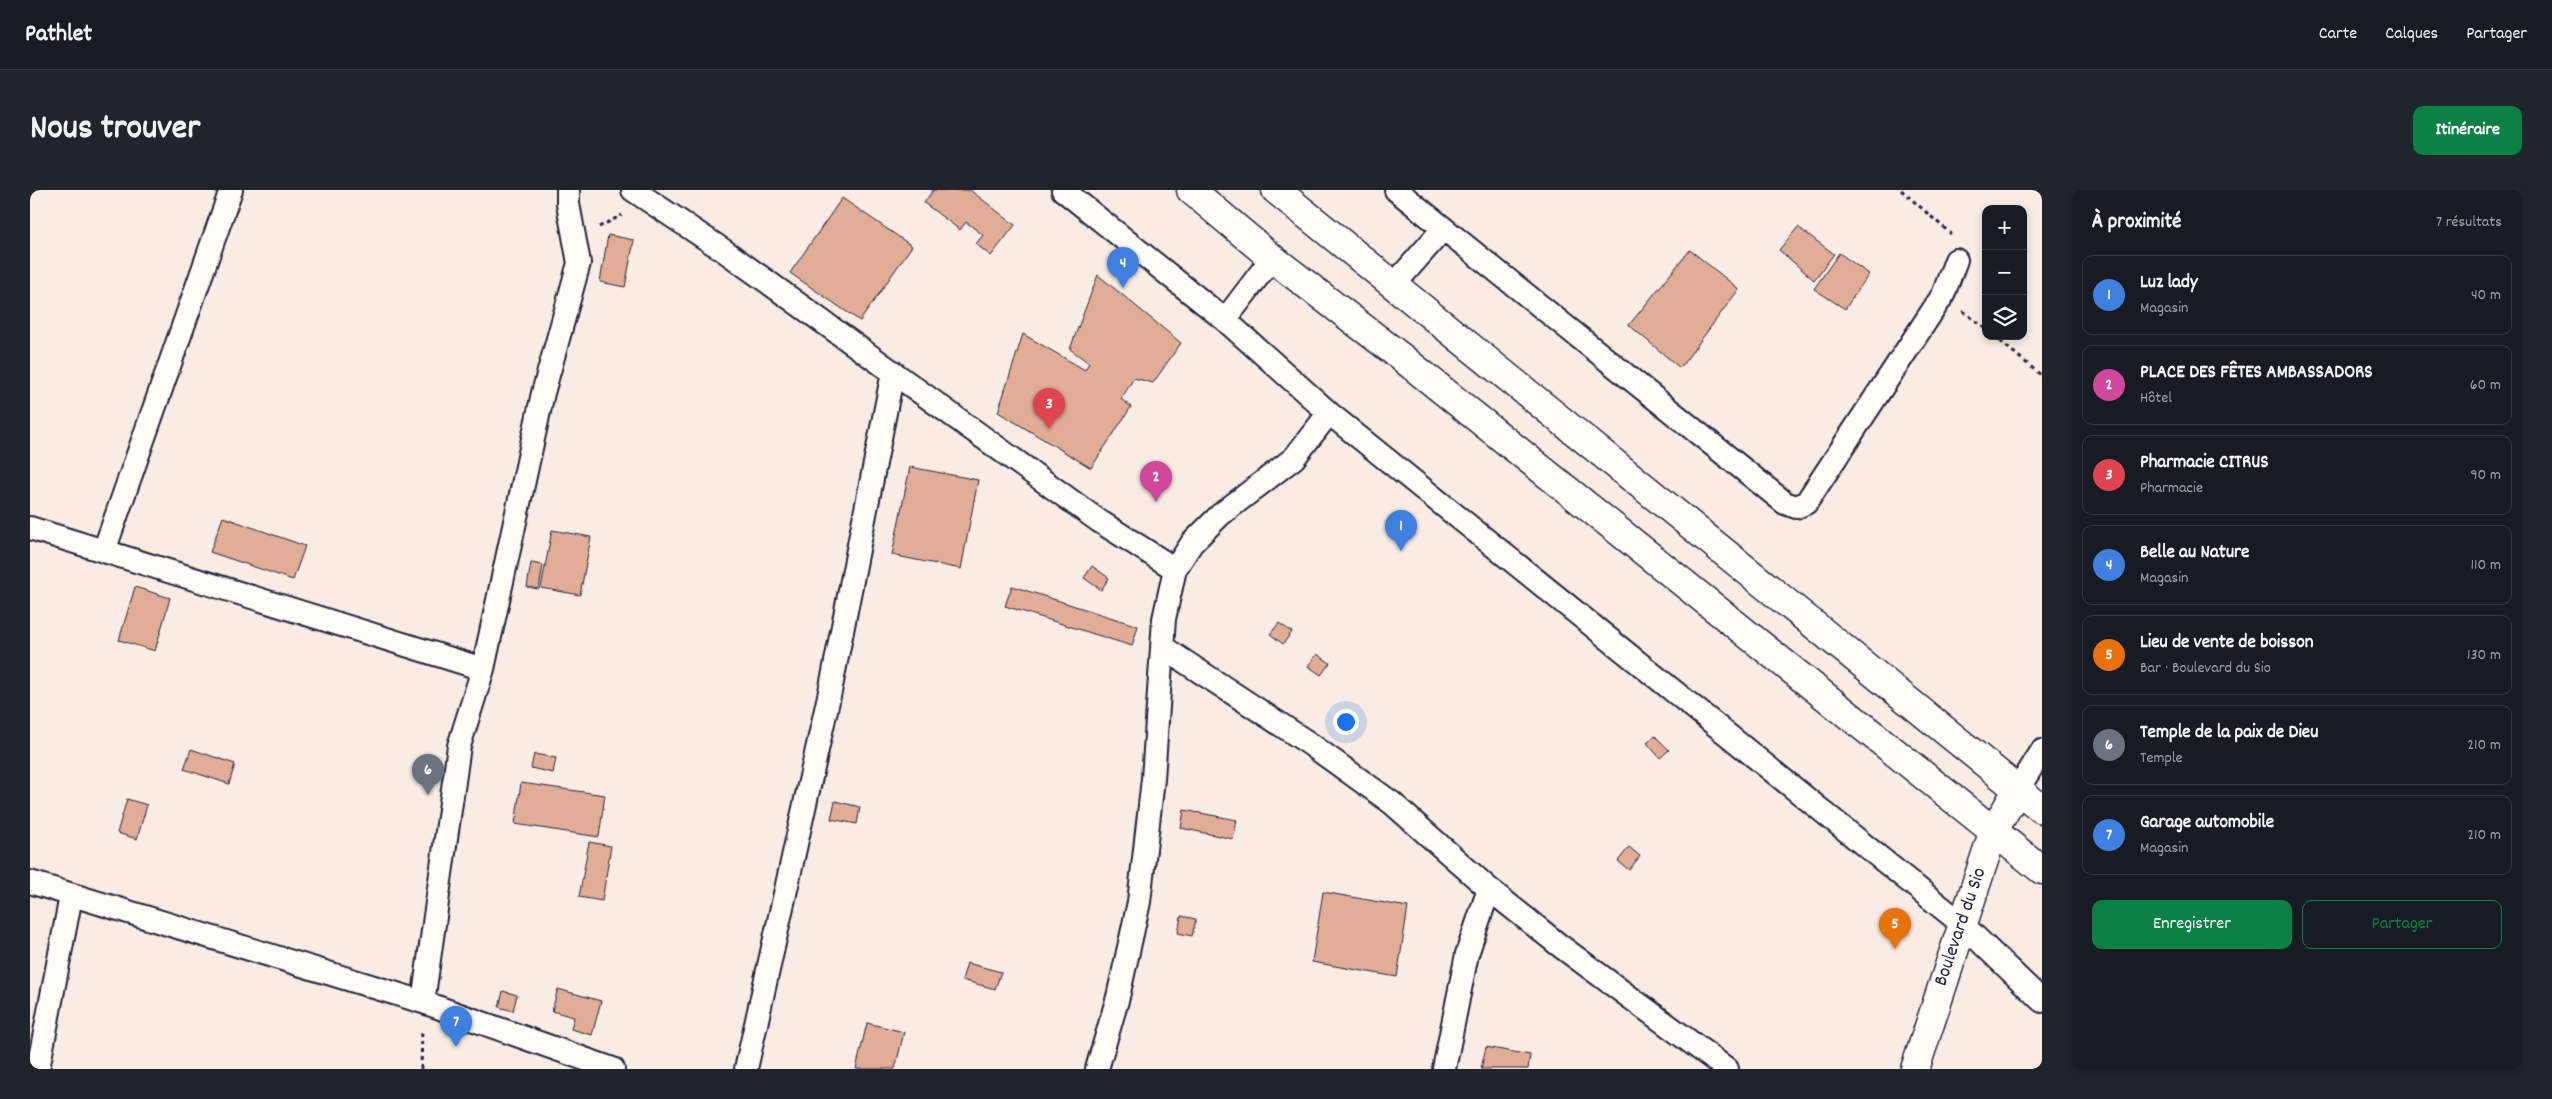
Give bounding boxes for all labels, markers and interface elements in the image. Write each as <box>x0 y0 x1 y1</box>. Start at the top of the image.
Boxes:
text: Pathlet <box>25 18 92 52</box>
text: Carte <box>2319 22 2357 47</box>
text: Calques <box>2385 22 2438 47</box>
text: Partager <box>2466 22 2527 47</box>
text: Nous trouver <box>30 105 200 155</box>
button: Itinéraire <box>2413 106 2522 155</box>
map controls <box>1982 205 2027 340</box>
button: + <box>1982 205 2027 250</box>
text: À proximité <box>2092 208 2181 238</box>
text: 7 résultats <box>2436 211 2502 234</box>
pin: 4 <box>1107 247 1139 288</box>
button: − <box>1982 250 2027 295</box>
text: Luz lady <box>2140 270 2198 297</box>
text: 1 <box>2107 284 2111 307</box>
text: 40 m <box>2471 284 2501 307</box>
button: layers <box>1982 295 2027 340</box>
text: Magasin <box>2140 297 2188 320</box>
text: PLACE DES FÊTES AMBASSADORS <box>2140 360 2373 387</box>
text: 2 <box>2106 374 2113 397</box>
text: 60 m <box>2470 374 2501 397</box>
text: Hôtel <box>2140 387 2172 410</box>
pin: 3 <box>1033 388 1065 429</box>
text: Pharmacie CITRUS <box>2140 450 2269 477</box>
pin: 2 <box>1140 461 1172 502</box>
text: 3 <box>2105 464 2113 487</box>
text: 90 m <box>2470 464 2501 487</box>
text: Pharmacie <box>2140 477 2203 500</box>
pin: 1 <box>1385 510 1417 551</box>
text: Belle au Nature <box>2140 540 2249 567</box>
text: 4 <box>2106 554 2112 577</box>
text: 110 m <box>2471 554 2501 577</box>
text: Magasin <box>2140 567 2188 590</box>
text: Lieu de vente de boisson <box>2140 630 2314 657</box>
text: 5 <box>2105 644 2113 667</box>
text: 130 m <box>2467 644 2501 667</box>
text: Bar · Boulevard du Sio <box>2140 657 2271 680</box>
your location <box>1333 709 1359 735</box>
text: Temple de la paix de Dieu <box>2140 720 2318 747</box>
text: 6 <box>2105 734 2113 757</box>
text: 210 m <box>2467 734 2501 757</box>
text: Temple <box>2140 747 2183 770</box>
pin: 6 <box>412 754 444 795</box>
text: Garage automobile <box>2140 810 2274 837</box>
text: 7 <box>2106 824 2112 847</box>
text: 210 m <box>2467 824 2501 847</box>
text: Magasin <box>2140 837 2188 860</box>
street label: Boulevard du Sio <box>1928 864 1994 990</box>
button: Enregistrer <box>2092 900 2292 949</box>
button: Partager <box>2302 900 2502 949</box>
pin: 5 <box>1879 908 1911 949</box>
pin: 7 <box>440 1006 472 1047</box>

